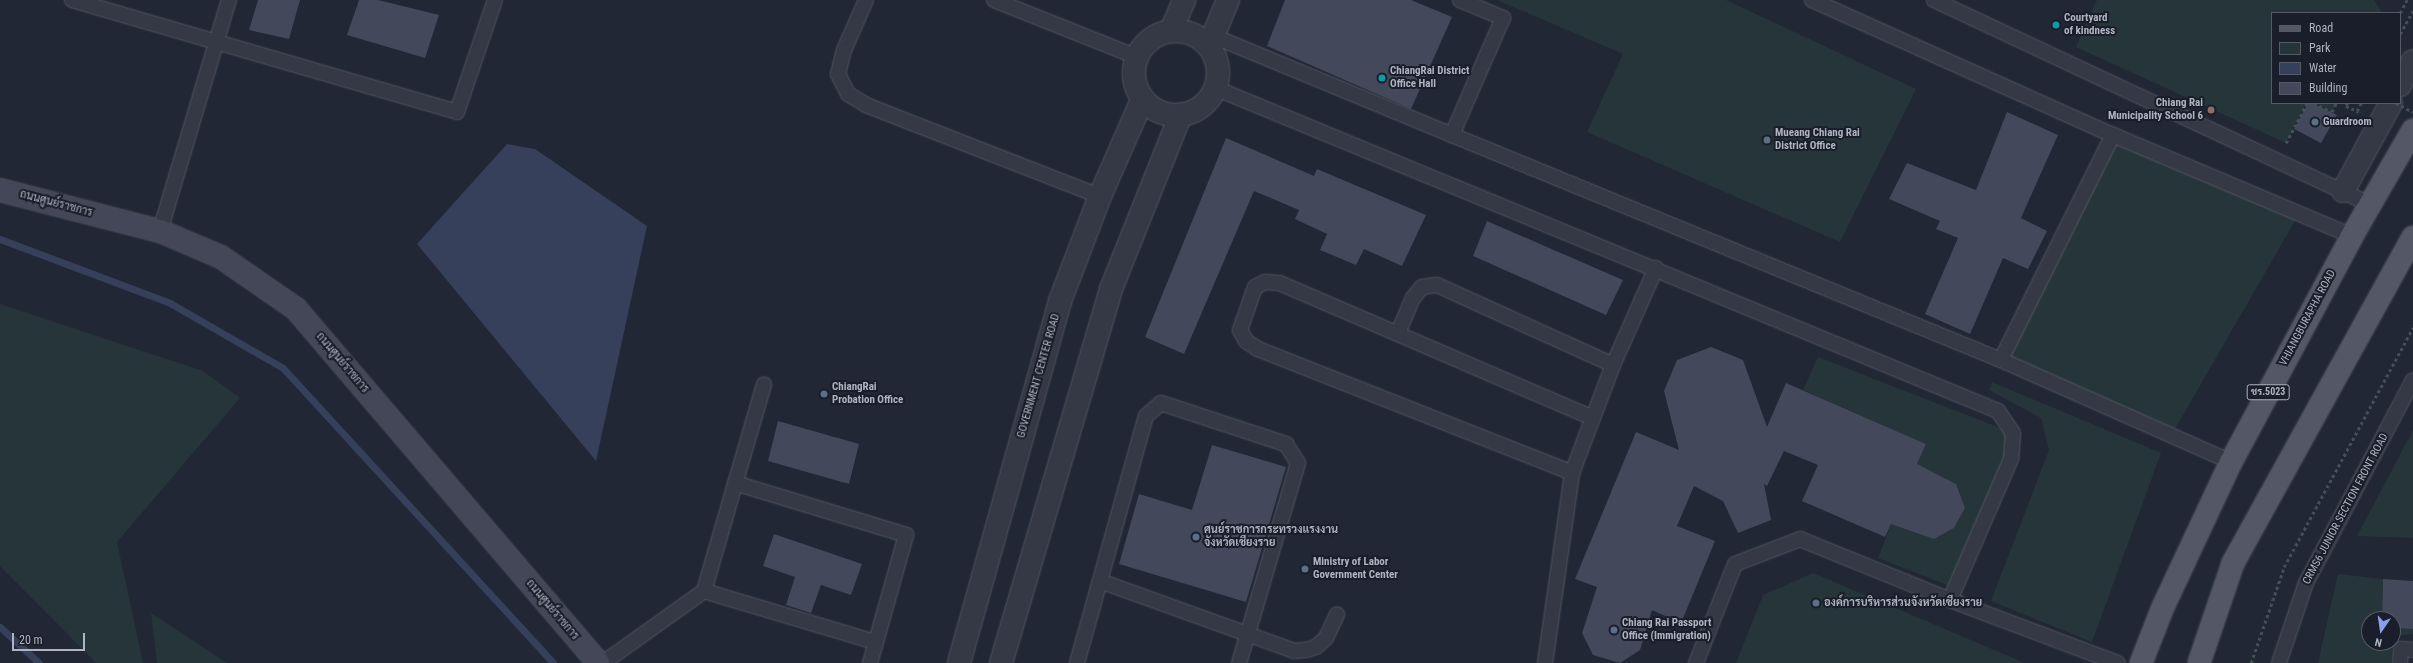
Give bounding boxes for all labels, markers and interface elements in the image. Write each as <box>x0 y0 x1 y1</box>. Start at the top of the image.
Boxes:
place label: Courtyard of kindness <box>2064 12 2115 38</box>
legend <box>2271 12 2401 104</box>
marker: Courtyard of kindness <box>2051 20 2061 30</box>
text: Road <box>2309 21 2333 35</box>
text: Park <box>2309 41 2330 55</box>
text: Water <box>2309 61 2337 75</box>
place label: ChiangRai District Office Hall <box>1390 65 1469 91</box>
marker: ChiangRai District Office Hall <box>1377 73 1387 83</box>
text: Building <box>2309 81 2347 95</box>
place label: Chiang Rai Municipality School 6 <box>2108 97 2203 123</box>
marker: Chiang Rai Municipality School 6 <box>2206 105 2216 115</box>
place label: Guardroom <box>2323 115 2372 129</box>
marker: Guardroom <box>2310 117 2320 127</box>
place label: Mueang Chiang Rai District Office <box>1775 127 1860 153</box>
marker: Mueang Chiang Rai District Office <box>1762 135 1772 145</box>
street label: ถนนศูนย์ราชการ <box>18 188 94 220</box>
street label: VHIANGBURAPHA ROAD <box>2277 268 2339 368</box>
street label: GOVERNMENT CENTER ROAD <box>1015 312 1063 440</box>
street label: ถนนศูนย์ราชการ <box>313 330 371 396</box>
place label: ChiangRai Probation Office <box>832 381 903 407</box>
road number: ชร.5023 <box>2246 384 2290 400</box>
marker: ChiangRai Probation Office <box>819 389 829 399</box>
street label: CRMS6 JUNIOR SECTION FRONT ROAD <box>2300 431 2392 587</box>
place label: ศูนย์ราชการกระทรวงแรงงาน จังหวัดเชียงราย <box>1204 524 1338 550</box>
marker: ศูนย์ราชการกระทรวงแรงงาน จังหวัดเชียงราย <box>1191 532 1201 542</box>
place label: Ministry of Labor Government Center <box>1313 556 1398 582</box>
marker: Ministry of Labor Government Center <box>1300 564 1310 574</box>
street label: ถนนศูนย์ราชการ <box>523 577 581 643</box>
place label: องค์การบริหารส่วนจังหวัดเชียงราย <box>1824 596 1982 610</box>
marker: องค์การบริหารส่วนจังหวัดเชียงราย <box>1811 598 1821 608</box>
north arrow <box>2361 611 2401 651</box>
place label: Chiang Rai Passport Office (Immigration) <box>1622 617 1711 643</box>
scale bar <box>14 625 87 651</box>
marker: Chiang Rai Passport Office (Immigration) <box>1609 625 1619 635</box>
text: 20 m <box>19 633 43 647</box>
text: N <box>2374 635 2383 649</box>

